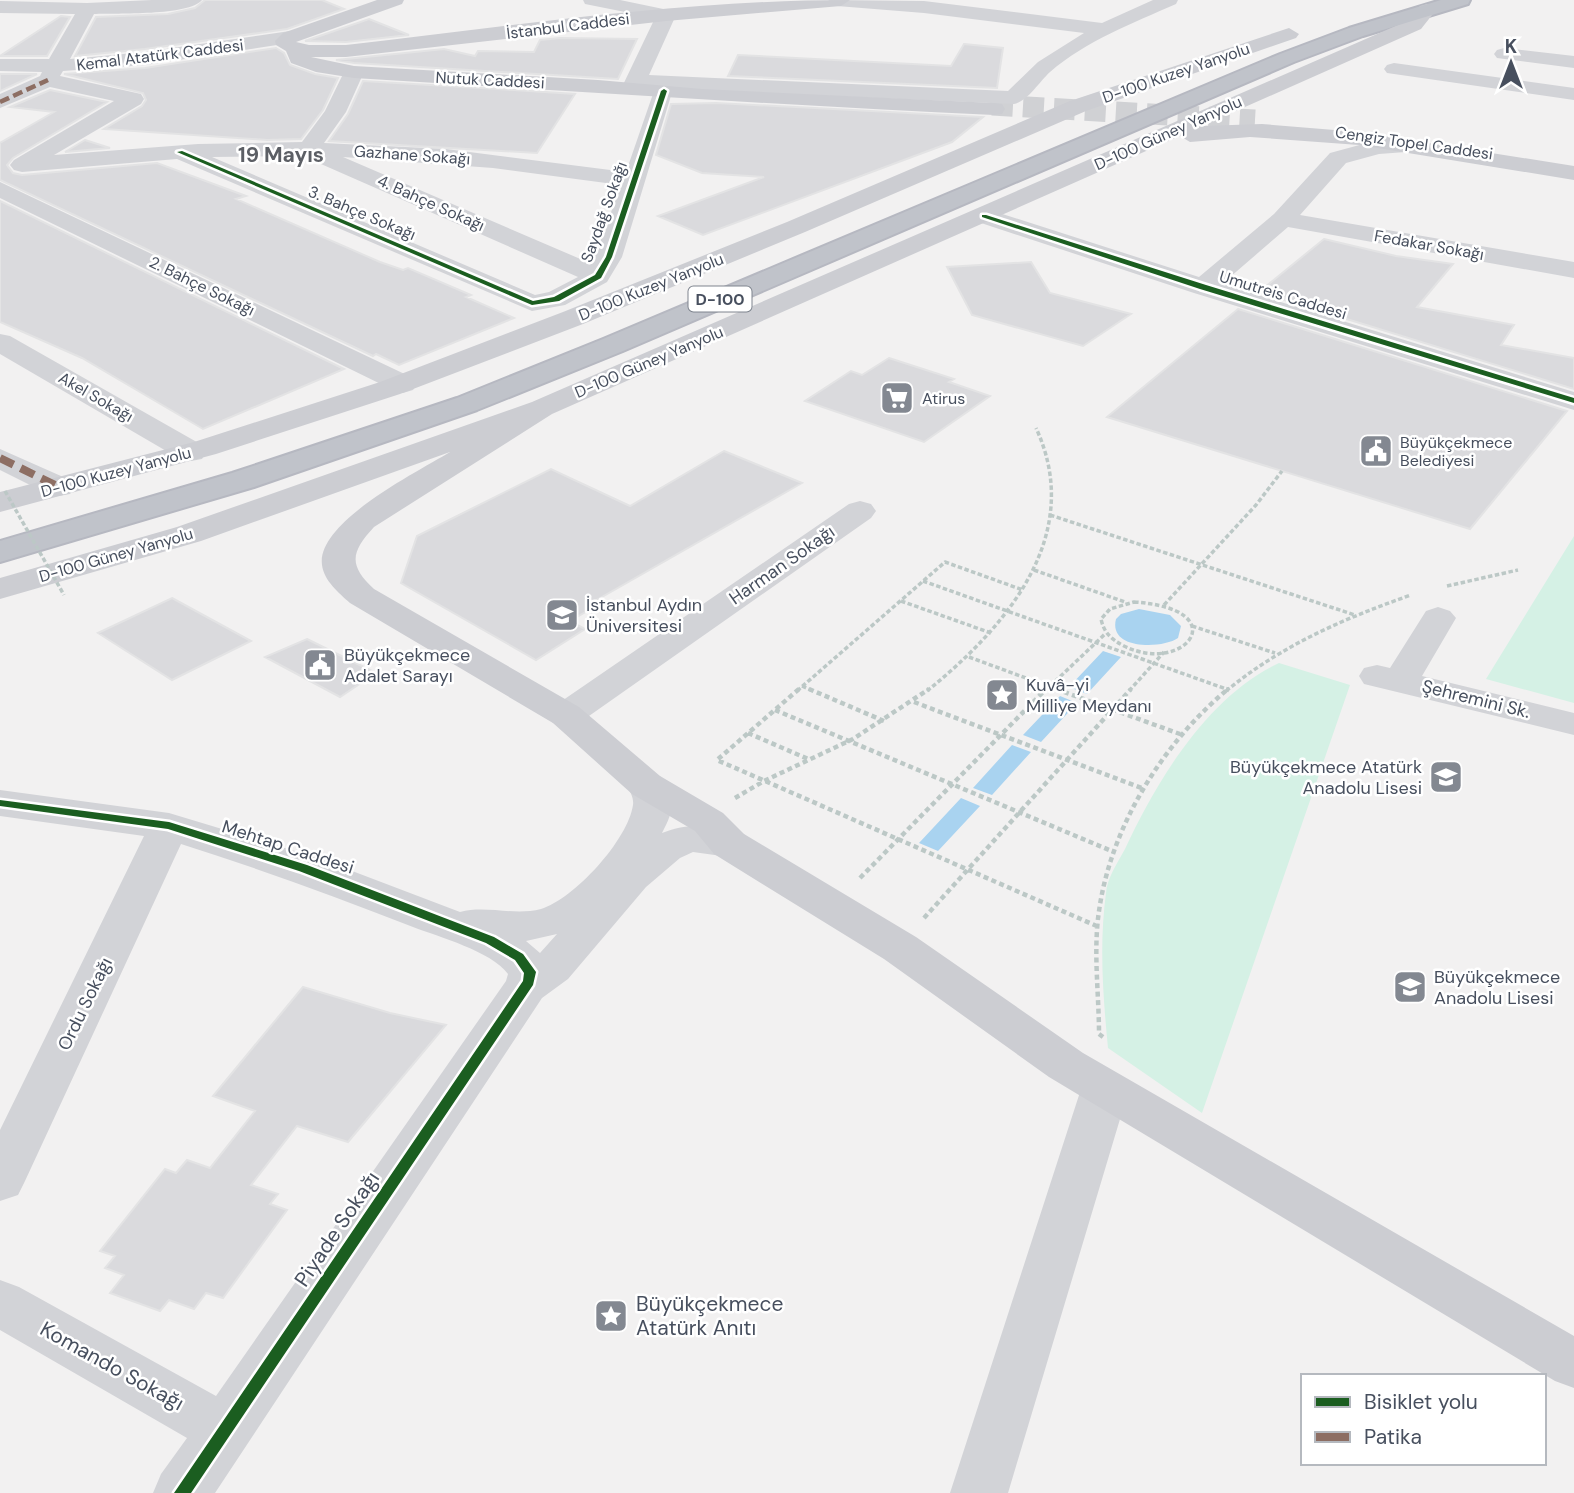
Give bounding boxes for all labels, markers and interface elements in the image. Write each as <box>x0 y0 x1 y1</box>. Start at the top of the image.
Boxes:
street label: İstanbul Caddesi <box>505 8 631 44</box>
north arrow <box>1476 28 1546 98</box>
street label: Kemal Atatürk Caddesi <box>75 34 245 76</box>
text: K <box>1505 34 1517 59</box>
street label: D-100 Kuzey Yanyolu <box>1100 38 1252 108</box>
street label: Nutuk Caddesi <box>435 67 545 93</box>
street label: D-100 Güney Yanyolu <box>1091 91 1245 175</box>
street label: Cengiz Topel Caddesi <box>1334 122 1494 164</box>
street label: Gazhane Sokağı <box>353 140 471 170</box>
district label: 19 Mayıs <box>238 141 324 169</box>
street label: Saydağ Sokağı <box>576 159 632 265</box>
street label: 4. Bahçe Sokağı <box>374 170 488 236</box>
street label: 3. Bahçe Sokağı <box>305 181 419 245</box>
street label: Fedakar Sokağı <box>1373 225 1485 265</box>
street label: D-100 Kuzey Yanyolu <box>576 249 726 325</box>
street label: 2. Bahçe Sokağı <box>146 251 258 321</box>
street label: Umutreis Caddesi <box>1217 266 1349 324</box>
road number: D-100 <box>688 286 752 312</box>
street label: D-100 Güney Yanyolu <box>572 321 726 403</box>
street label: Akel Sokağı <box>55 367 137 427</box>
supermarket icon: Atirus <box>878 379 916 417</box>
place label: Atirus <box>922 388 965 409</box>
public building icon: Büyükçekmece Belediyesi <box>1357 432 1395 470</box>
place label: Büyükçekmece Belediyesi <box>1400 432 1512 471</box>
street label: D-100 Kuzey Yanyolu <box>39 442 193 502</box>
street label: Harman Sokağı <box>724 520 840 610</box>
street label: D-100 Güney Yanyolu <box>37 523 195 587</box>
place label: İstanbul Aydın Üniversitesi <box>586 593 702 638</box>
school or university icon: İstanbul Aydın Üniversitesi <box>543 596 581 634</box>
place label: Büyükçekmece Adalet Sarayı <box>344 643 470 688</box>
public building icon: Büyükçekmece Adalet Sarayı <box>301 646 339 684</box>
place label: Kuvâ-yi Milliye Meydanı <box>1026 673 1152 718</box>
street label: Şehremini Sk. <box>1420 674 1532 724</box>
place icon: Kuvâ-yi Milliye Meydanı <box>983 676 1021 714</box>
place label: Büyükçekmece Atatürk Anadolu Lisesi <box>1230 755 1422 800</box>
school or university icon: Büyükçekmece Atatürk Anadolu Lisesi <box>1427 758 1465 796</box>
street label: Mehtap Caddesi <box>219 814 357 880</box>
street label: Ordu Sokağı <box>52 954 118 1054</box>
place label: Büyükçekmece Anadolu Lisesi <box>1434 965 1560 1010</box>
school or university icon: Büyükçekmece Anadolu Lisesi <box>1391 968 1429 1006</box>
street label: Piyade Sokağı <box>288 1166 386 1292</box>
place label: Büyükçekmece Atatürk Anıtı <box>636 1290 783 1342</box>
place icon: Büyükçekmece Atatürk Anıtı <box>592 1297 630 1335</box>
street label: Komando Sokağı <box>35 1315 189 1417</box>
legend <box>1301 1374 1546 1465</box>
text: Bisiklet yolu <box>1364 1388 1478 1416</box>
text: Patika <box>1364 1423 1422 1451</box>

